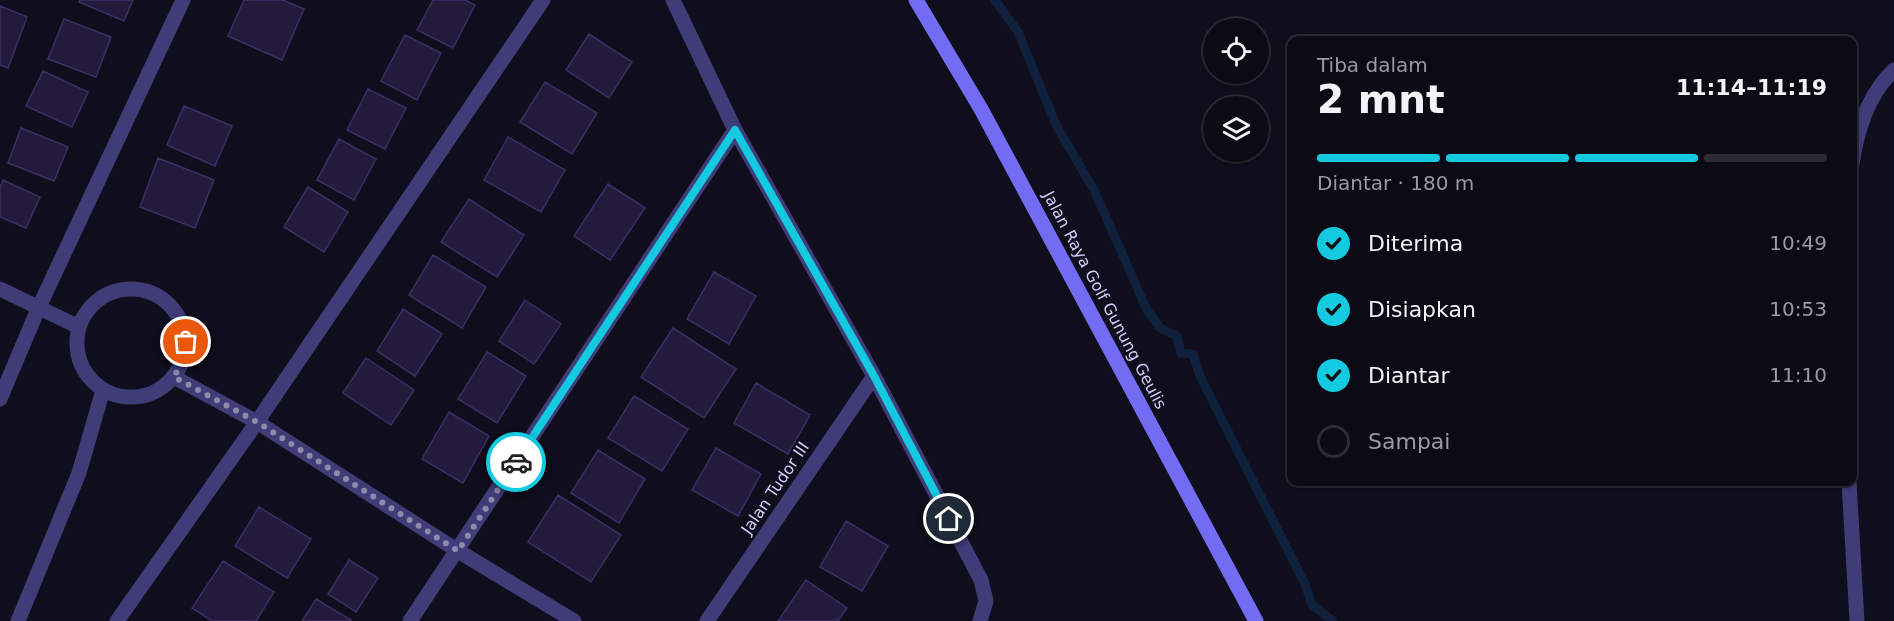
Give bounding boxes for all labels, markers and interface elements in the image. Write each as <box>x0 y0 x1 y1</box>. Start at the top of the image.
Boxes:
map controls <box>1203 18 1269 162</box>
button: locate <box>1203 18 1269 84</box>
text: Tiba dalam <box>1317 53 1428 77</box>
text: 11:14–11:19 <box>1676 75 1827 100</box>
text: 2 mnt <box>1317 77 1445 122</box>
button: layers <box>1203 96 1269 162</box>
text: Diantar · 180 m <box>1317 171 1474 195</box>
street label: Jalan Raya Golf Gunung Geulis <box>1039 187 1171 412</box>
icon: check <box>1317 227 1350 260</box>
text: Diterima <box>1368 231 1463 256</box>
text: 10:49 <box>1769 231 1827 255</box>
icon: check <box>1317 293 1350 326</box>
text: Disiapkan <box>1368 297 1476 322</box>
text: 10:53 <box>1769 297 1827 321</box>
pin <box>160 316 211 367</box>
icon: bag <box>169 325 202 358</box>
icon: check <box>1317 359 1350 392</box>
text: Diantar <box>1368 363 1450 388</box>
text: 11:10 <box>1769 363 1827 387</box>
text: Sampai <box>1368 429 1450 454</box>
courier <box>486 432 546 492</box>
street label: Jalan Tudor III <box>737 438 813 539</box>
icon: car <box>500 446 533 479</box>
pin <box>923 493 974 544</box>
icon: home <box>932 502 965 535</box>

